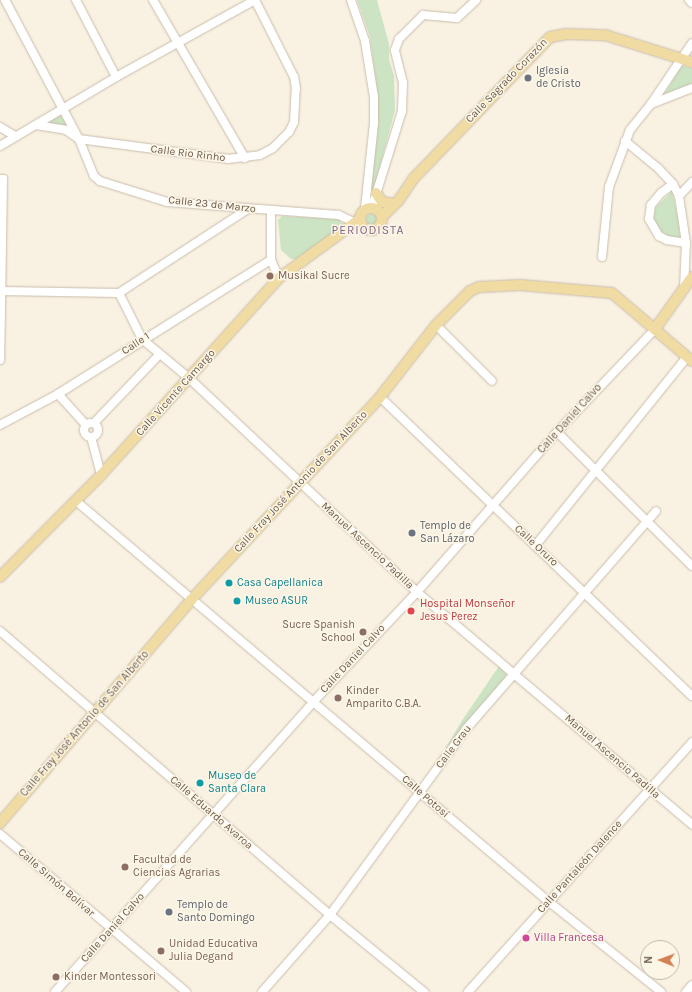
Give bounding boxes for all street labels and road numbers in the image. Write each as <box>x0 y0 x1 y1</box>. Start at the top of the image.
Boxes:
street label: Calle Sagrado Corazón <box>463 36 551 126</box>
street label: Calle Rio Rinho <box>150 143 226 165</box>
street label: Calle 23 de Marzo <box>168 194 256 216</box>
street label: Calle 1 <box>119 330 153 358</box>
street label: Calle Vicente Camargo <box>134 347 218 439</box>
street label: Calle Daniel Calvo <box>535 381 605 457</box>
street label: Calle Fray José Antonio de San Alberto <box>232 408 370 556</box>
street label: Manuel Ascencio Padilla <box>318 500 416 592</box>
street label: Calle Oruro <box>511 522 561 570</box>
street label: Calle Daniel Calvo <box>318 622 388 696</box>
street label: Calle Fray José Antonio de San Alberto <box>18 648 152 800</box>
street label: Manuel Ascencio Padilla <box>562 712 662 802</box>
street label: Calle Grau <box>433 723 475 771</box>
street label: Calle Eduardo Avaroa <box>167 773 255 853</box>
street label: Calle Potosí <box>399 773 451 821</box>
street label: Calle Pantaleón Dalence <box>535 818 625 916</box>
street label: Calle Simón Bolívar <box>15 846 97 920</box>
street label: Calle Daniel Calvo <box>78 890 148 966</box>

